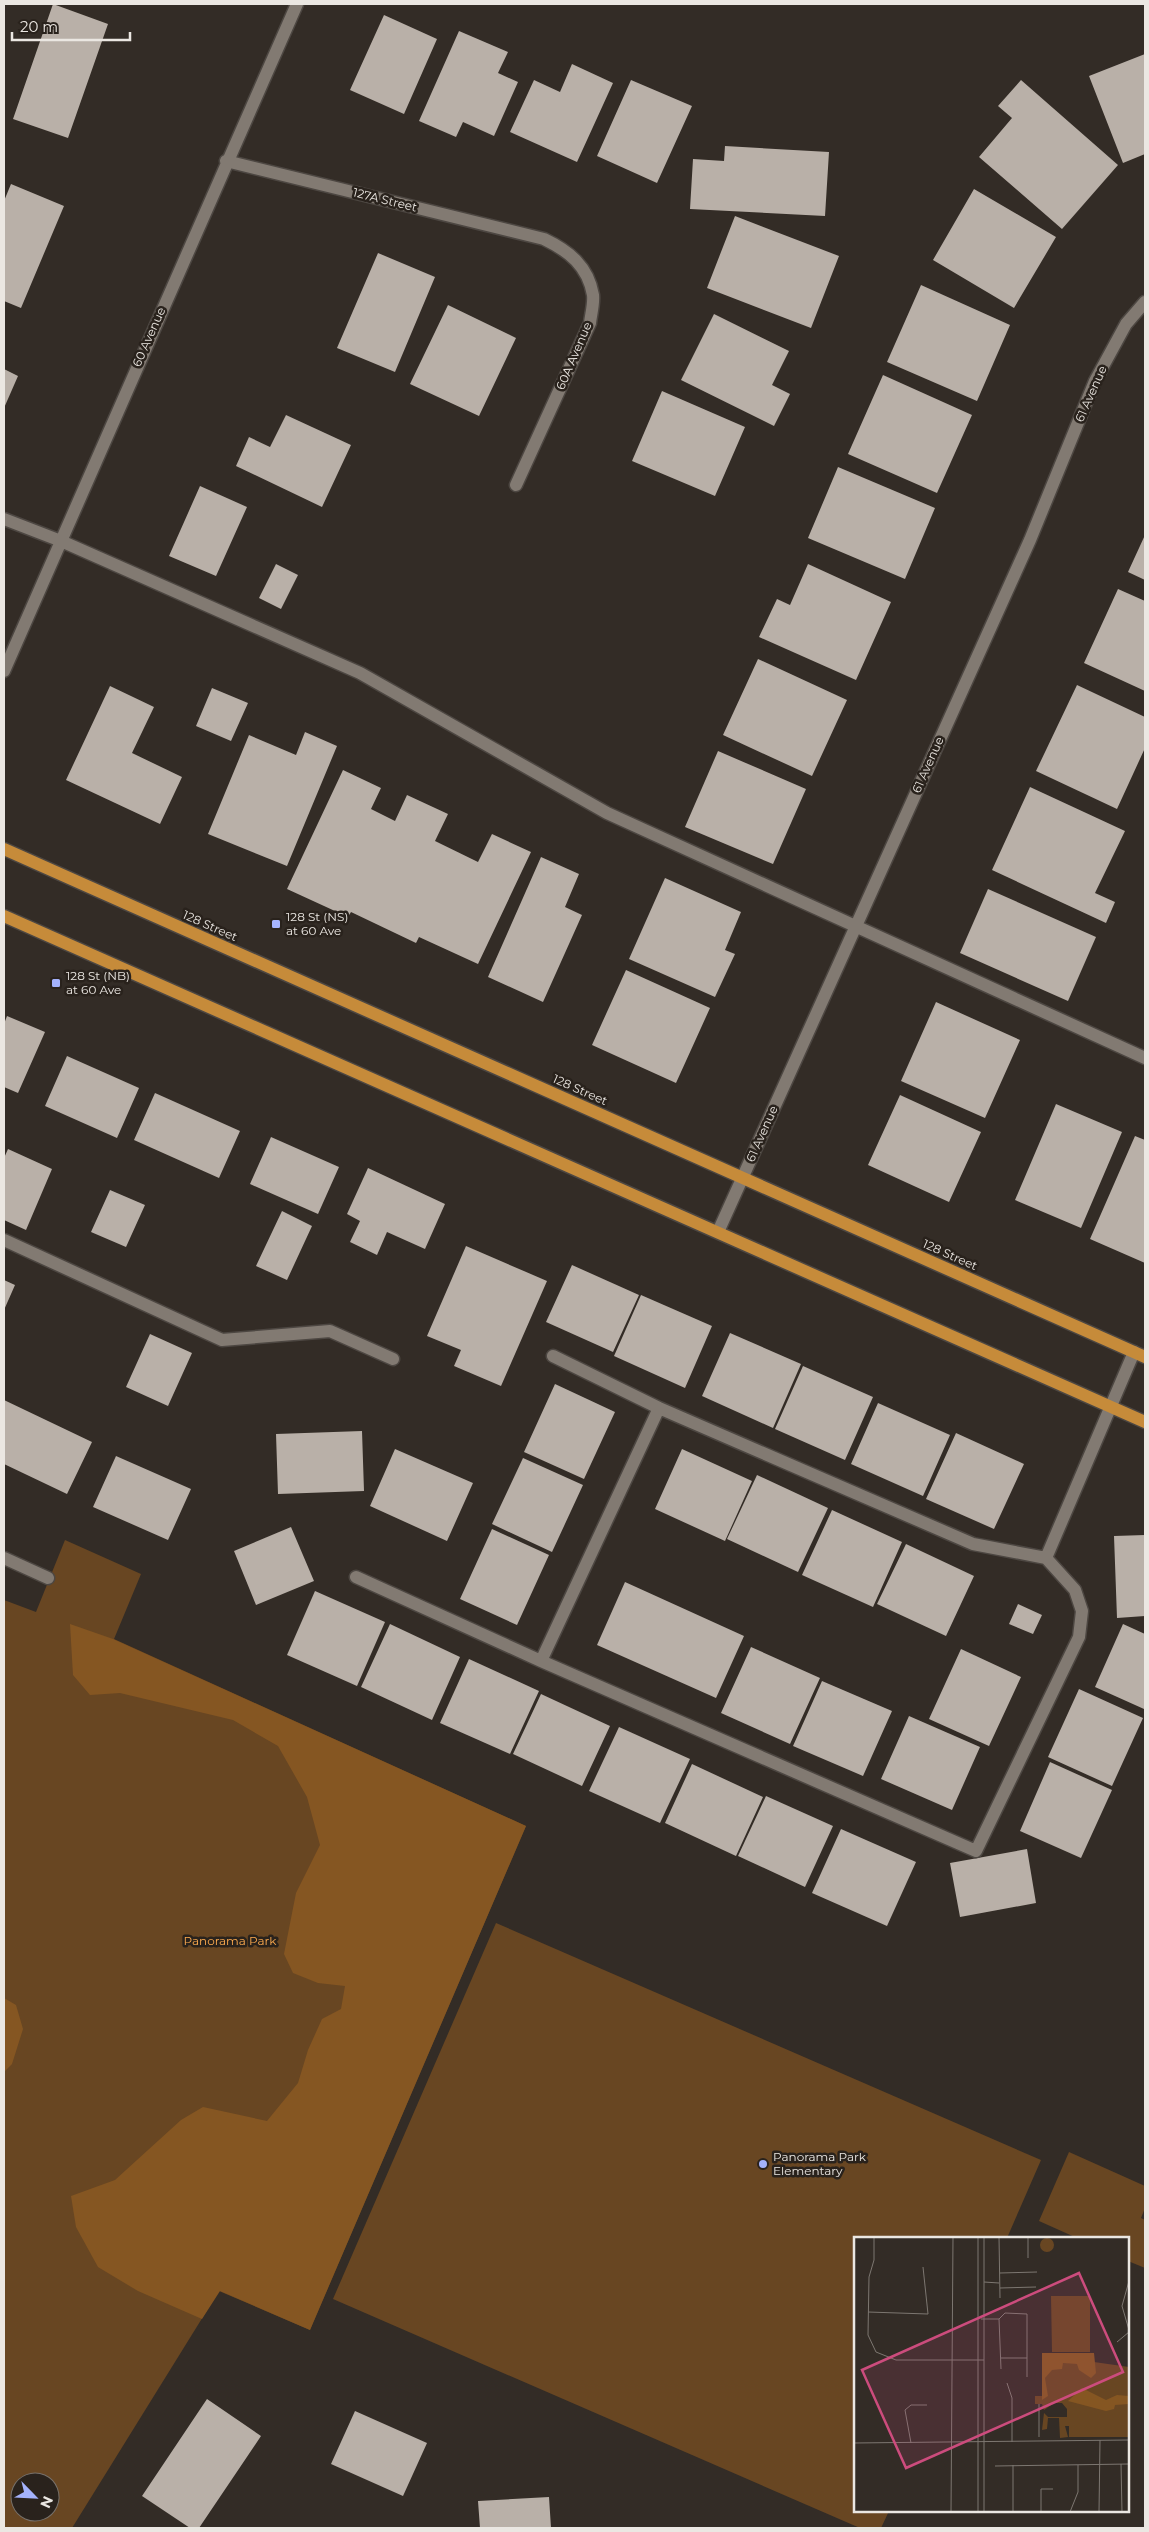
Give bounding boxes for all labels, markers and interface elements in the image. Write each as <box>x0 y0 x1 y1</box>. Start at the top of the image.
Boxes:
scale bar <box>12 10 130 42</box>
text: 20 m <box>20 17 58 36</box>
street label: 127A Street <box>352 184 419 215</box>
street label: 60 Avenue <box>129 305 168 369</box>
street label: 60A Avenue <box>553 320 595 392</box>
street label: 61 Avenue <box>1071 363 1110 424</box>
street label: 61 Avenue <box>908 734 947 795</box>
street label: 128 Street <box>181 907 240 944</box>
place label: 128 St (NS) at 60 Ave <box>286 909 348 938</box>
marker: 128 St (NS) at 60 Ave <box>270 918 282 930</box>
place label: 128 St (NB) at 60 Ave <box>66 968 130 997</box>
marker: 128 St (NB) at 60 Ave <box>50 977 62 989</box>
street label: 128 Street <box>551 1071 610 1108</box>
street label: 61 Avenue <box>742 1103 781 1164</box>
street label: 128 Street <box>921 1236 980 1273</box>
park label: Panorama Park <box>184 1933 277 1948</box>
place label: Panorama Park Elementary <box>773 2149 867 2178</box>
marker: Panorama Park Elementary <box>757 2158 769 2170</box>
inset map <box>854 2237 1129 2512</box>
north arrow <box>10 2472 60 2522</box>
text: N <box>36 2493 57 2511</box>

